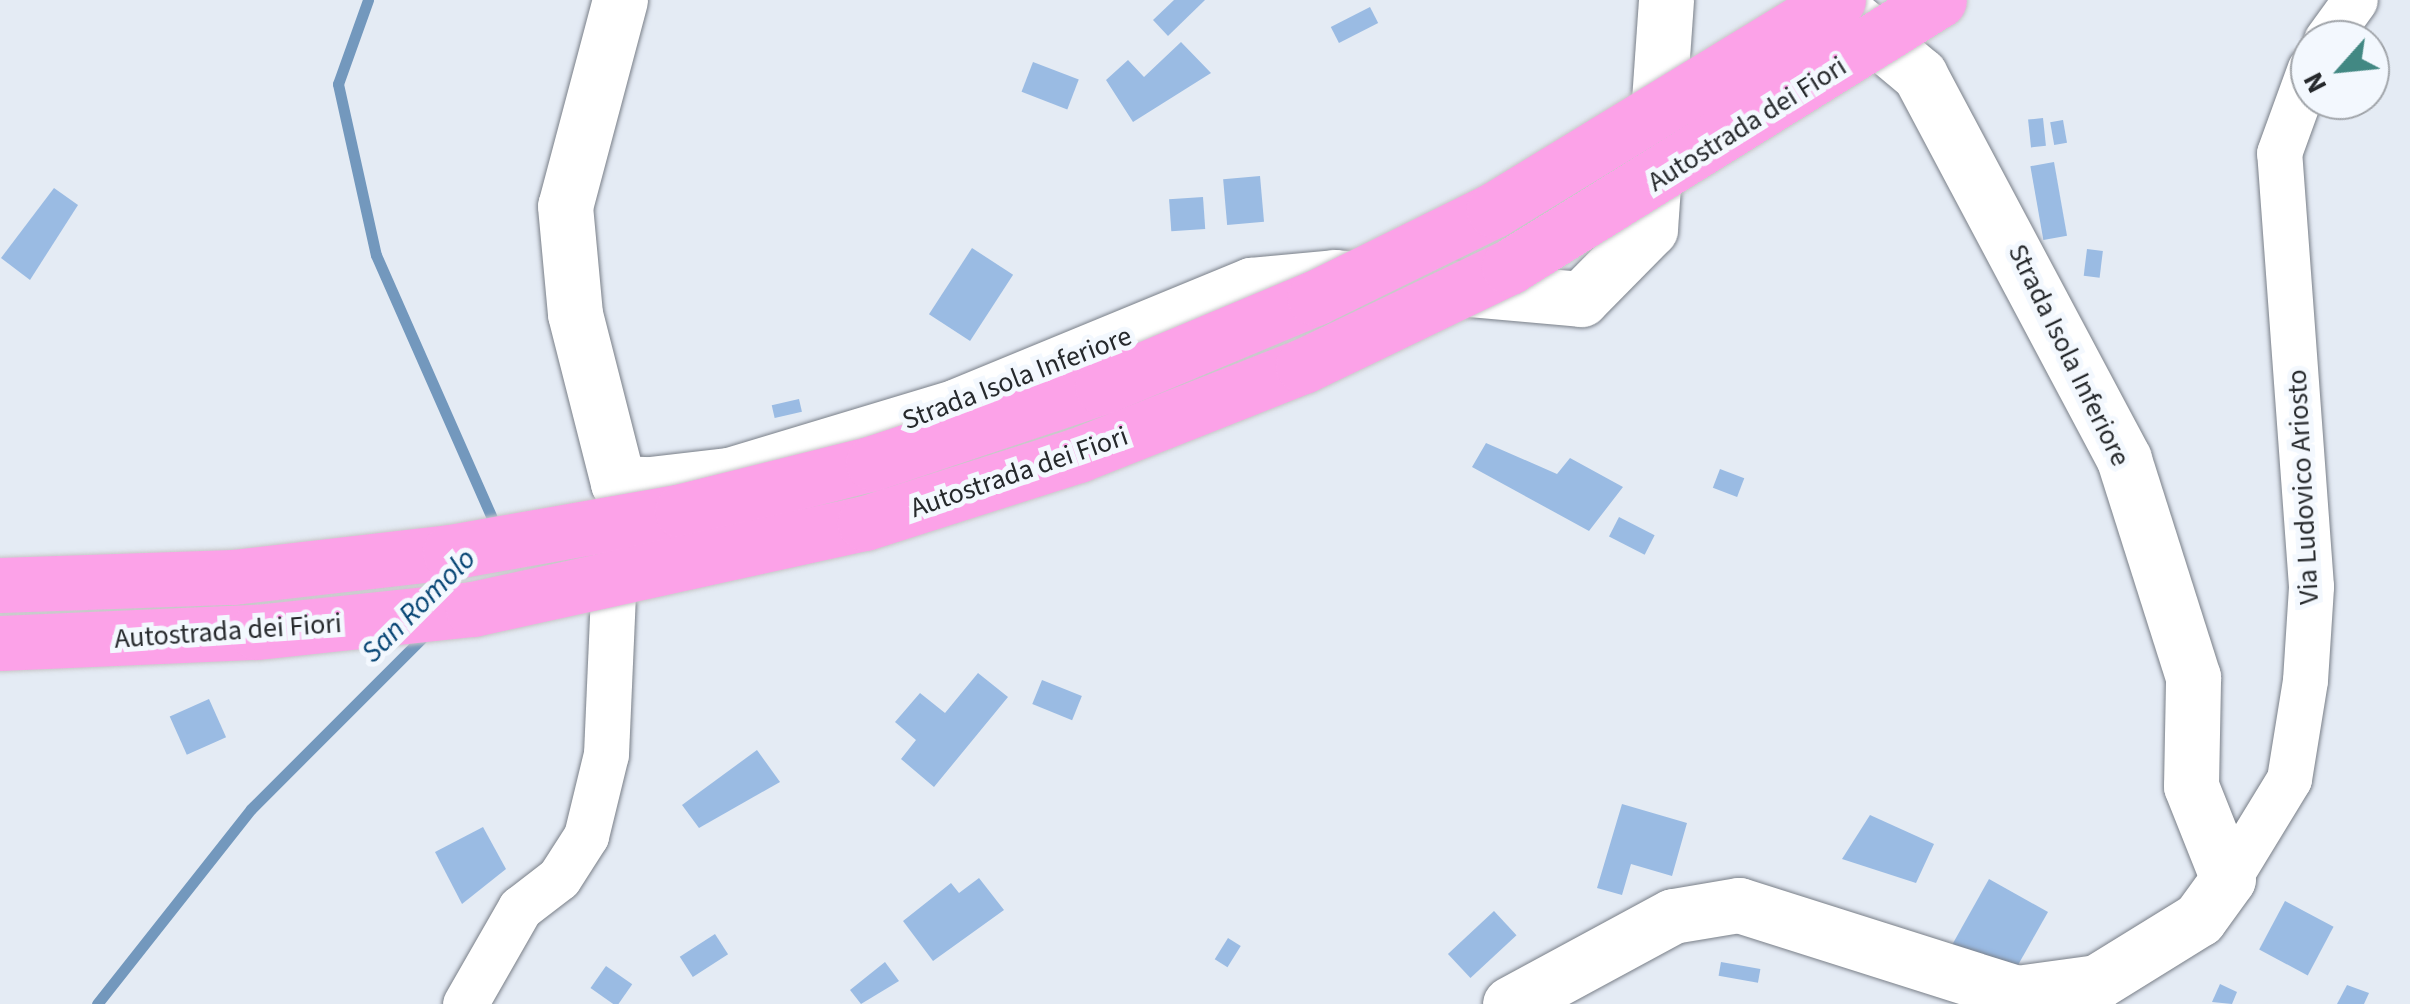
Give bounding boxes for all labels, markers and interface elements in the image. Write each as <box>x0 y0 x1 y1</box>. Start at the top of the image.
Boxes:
north arrow <box>2290 20 2390 120</box>
street label: Autostrada dei Fiori <box>1641 49 1853 199</box>
text: N <box>2293 65 2337 100</box>
street label: Strada Isola Inferiore <box>2001 238 2137 472</box>
street label: Strada Isola Inferiore <box>898 319 1136 437</box>
street label: Via Ludovico Ariosto <box>2280 369 2326 605</box>
street label: Autostrada dei Fiori <box>906 419 1132 525</box>
water label: San Romolo <box>354 541 484 671</box>
street label: Autostrada dei Fiori <box>113 606 343 656</box>

